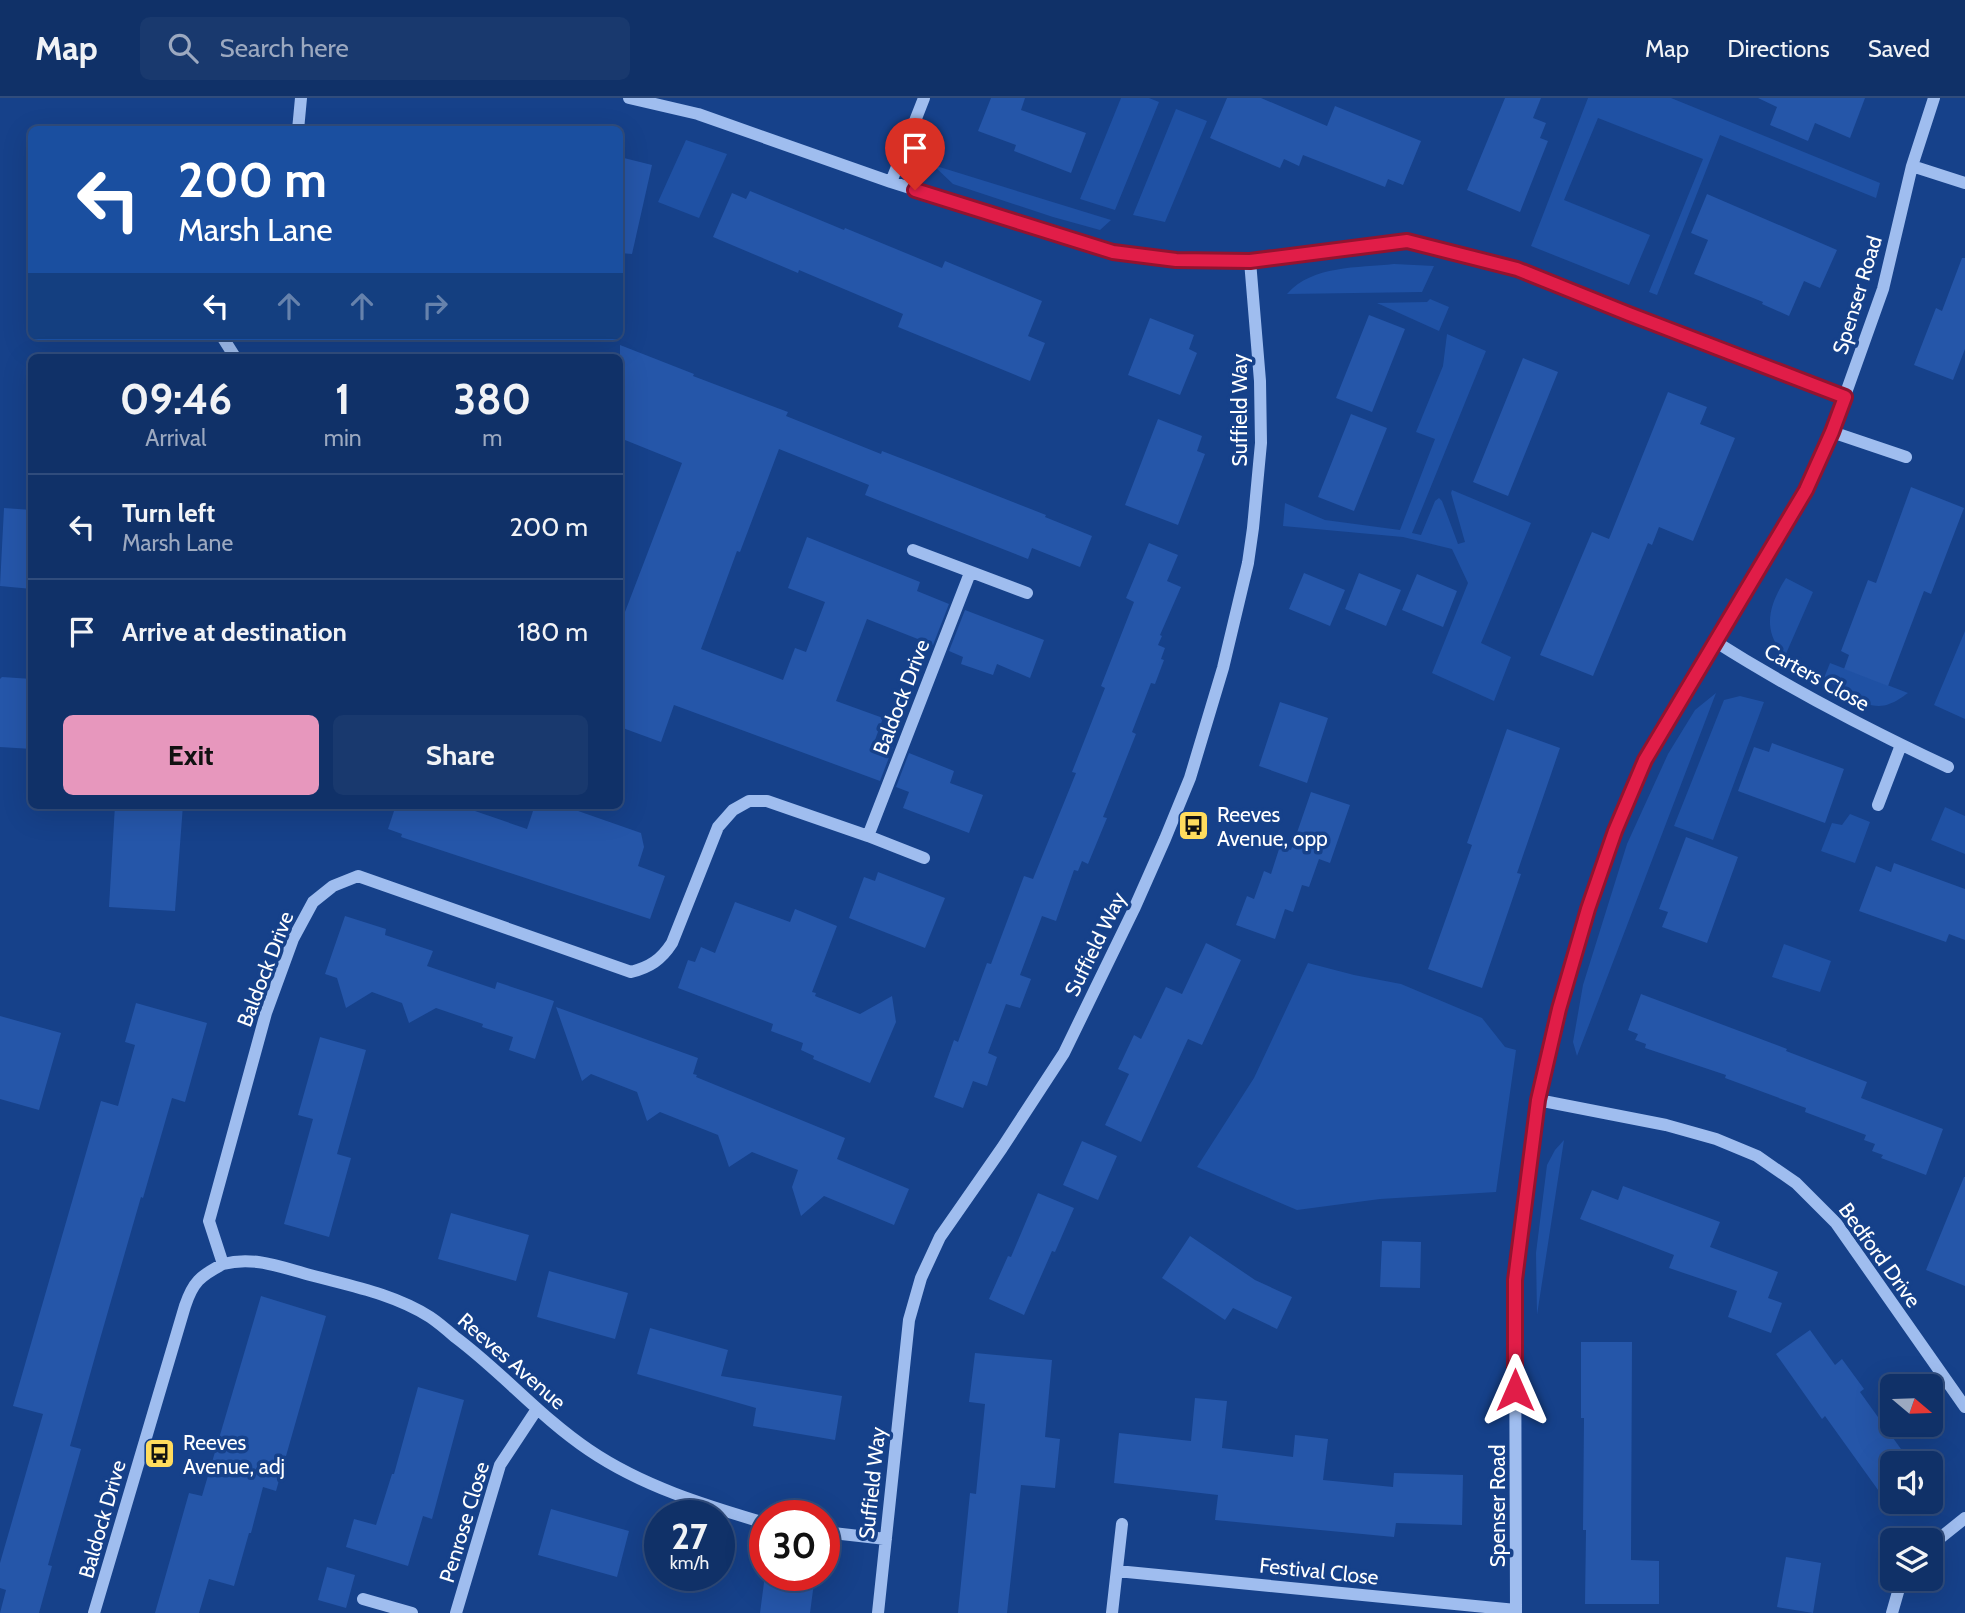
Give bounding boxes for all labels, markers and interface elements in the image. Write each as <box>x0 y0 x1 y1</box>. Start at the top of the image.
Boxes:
search box <box>140 17 630 80</box>
text: Map <box>35 28 98 68</box>
icon: search <box>164 29 202 67</box>
text: Search here <box>220 32 349 64</box>
text: Map <box>1645 34 1689 63</box>
text: Directions <box>1727 34 1830 63</box>
text: Saved <box>1868 34 1930 63</box>
pin <box>885 118 945 190</box>
icon: arrive <box>896 129 934 167</box>
text: 200 m <box>178 150 327 209</box>
icon: left <box>63 154 154 245</box>
text: Marsh Lane <box>178 210 333 249</box>
street label: Spenser Road <box>1827 233 1887 357</box>
icon: left <box>197 287 235 325</box>
icon: ahead <box>270 287 308 325</box>
icon: ahead <box>343 287 381 325</box>
icon: right <box>416 287 454 325</box>
street label: Suffield Way <box>1227 353 1252 466</box>
text: 09:46 <box>120 373 232 425</box>
text: 1 <box>335 373 351 425</box>
text: 380 <box>454 373 531 425</box>
text: Arrival <box>145 424 207 452</box>
text: min <box>324 424 362 452</box>
text: m <box>482 424 502 452</box>
text: Turn left <box>122 497 215 529</box>
icon: left <box>63 508 101 546</box>
text: 200 m <box>509 511 588 543</box>
text: Marsh Lane <box>122 529 233 557</box>
icon: arrive <box>63 613 101 651</box>
text: Arrive at destination <box>122 616 347 648</box>
text: 180 m <box>517 616 588 648</box>
street label: Baldock Drive <box>868 636 935 758</box>
street label: Carters Close <box>1760 638 1874 716</box>
button: Exit <box>63 715 319 795</box>
button: Share <box>333 715 588 795</box>
place label: Reeves Avenue, opp <box>1217 802 1328 851</box>
bus stop icon: Reeves Avenue, opp <box>1177 809 1211 843</box>
street label: Suffield Way <box>1059 887 1131 1000</box>
street label: Baldock Drive <box>232 908 299 1030</box>
street label: Bedford Drive <box>1834 1198 1926 1312</box>
street label: Reeves Avenue <box>453 1307 571 1415</box>
position arrow <box>1478 1353 1552 1427</box>
north arrow <box>1880 1374 1942 1437</box>
map controls <box>1880 1374 1943 1591</box>
street label: Suffield Way <box>854 1425 890 1540</box>
place label: Reeves Avenue, adj <box>183 1430 285 1480</box>
bus stop icon: Reeves Avenue, adj <box>143 1437 177 1471</box>
street label: Spenser Road <box>1485 1445 1510 1567</box>
button: sound <box>1880 1451 1943 1514</box>
street label: Baldock Drive <box>73 1457 131 1581</box>
street label: Penrose Close <box>434 1458 494 1585</box>
speed limit sign: 30 <box>749 1500 840 1591</box>
text: 27 <box>671 1515 708 1558</box>
button: layers <box>1880 1528 1943 1591</box>
text: km/h <box>670 1552 709 1574</box>
street label: Festival Close <box>1258 1552 1380 1590</box>

